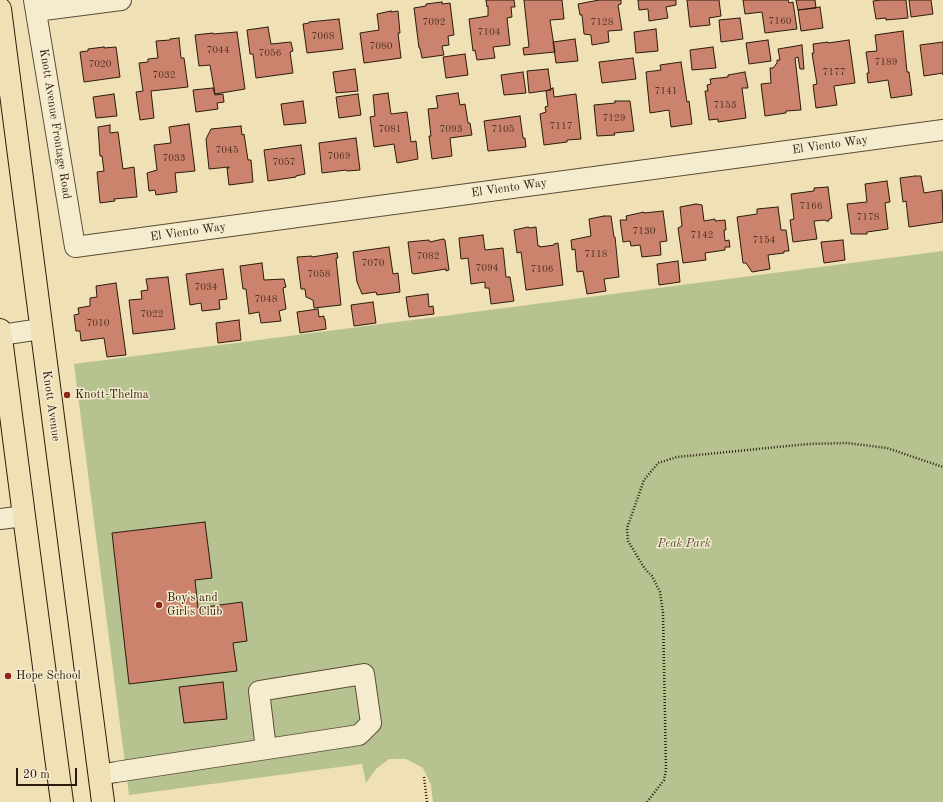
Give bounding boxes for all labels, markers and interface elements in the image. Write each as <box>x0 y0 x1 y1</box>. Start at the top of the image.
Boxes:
house number: 7160 <box>768 15 792 27</box>
house number: 7092 <box>422 16 446 28</box>
house number: 7128 <box>590 16 614 28</box>
house number: 7104 <box>477 26 501 38</box>
house number: 7068 <box>311 30 335 42</box>
house number: 7080 <box>369 40 393 52</box>
house number: 7044 <box>206 44 230 56</box>
house number: 7056 <box>258 47 282 59</box>
street label: Knott Avenue Frontage Road <box>36 48 74 200</box>
house number: 7189 <box>874 56 898 68</box>
house number: 7020 <box>88 58 112 70</box>
house number: 7177 <box>822 66 846 78</box>
house number: 7032 <box>152 69 176 81</box>
house number: 7141 <box>654 85 678 97</box>
house number: 7153 <box>713 99 737 111</box>
house number: 7129 <box>602 112 626 124</box>
house number: 7117 <box>549 120 573 132</box>
house number: 7081 <box>378 123 402 135</box>
house number: 7093 <box>439 123 463 135</box>
house number: 7105 <box>491 123 515 135</box>
street label: El Viento Way <box>791 133 869 157</box>
house number: 7045 <box>215 144 239 156</box>
house number: 7069 <box>327 150 351 162</box>
house number: 7033 <box>162 152 186 164</box>
house number: 7057 <box>272 156 296 168</box>
street label: El Viento Way <box>470 176 548 200</box>
house number: 7166 <box>799 200 823 212</box>
house number: 7178 <box>856 211 880 223</box>
street label: El Viento Way <box>149 220 227 244</box>
house number: 7130 <box>632 225 656 237</box>
house number: 7142 <box>690 229 714 241</box>
house number: 7154 <box>752 234 776 246</box>
house number: 7118 <box>584 248 608 260</box>
house number: 7082 <box>416 250 440 262</box>
house number: 7070 <box>361 257 385 269</box>
house number: 7094 <box>475 262 499 274</box>
house number: 7106 <box>530 263 554 275</box>
house number: 7058 <box>307 268 331 280</box>
house number: 7034 <box>194 281 218 293</box>
house number: 7048 <box>254 293 278 305</box>
house number: 7022 <box>140 308 164 320</box>
house number: 7010 <box>86 317 110 329</box>
street label: Knott Avenue <box>39 370 63 442</box>
place label: Knott-Thelma <box>75 388 149 402</box>
marker: Knott-Thelma <box>62 390 72 400</box>
park label: Peak Park <box>657 537 711 551</box>
place label: Boy's and Girl's Club <box>167 591 222 619</box>
marker: Boy's and Girl's Club <box>154 600 164 610</box>
place label: Hope School <box>16 669 81 683</box>
marker: Hope School <box>3 671 13 681</box>
scale bar <box>18 760 79 786</box>
text: 20 m <box>23 769 50 781</box>

